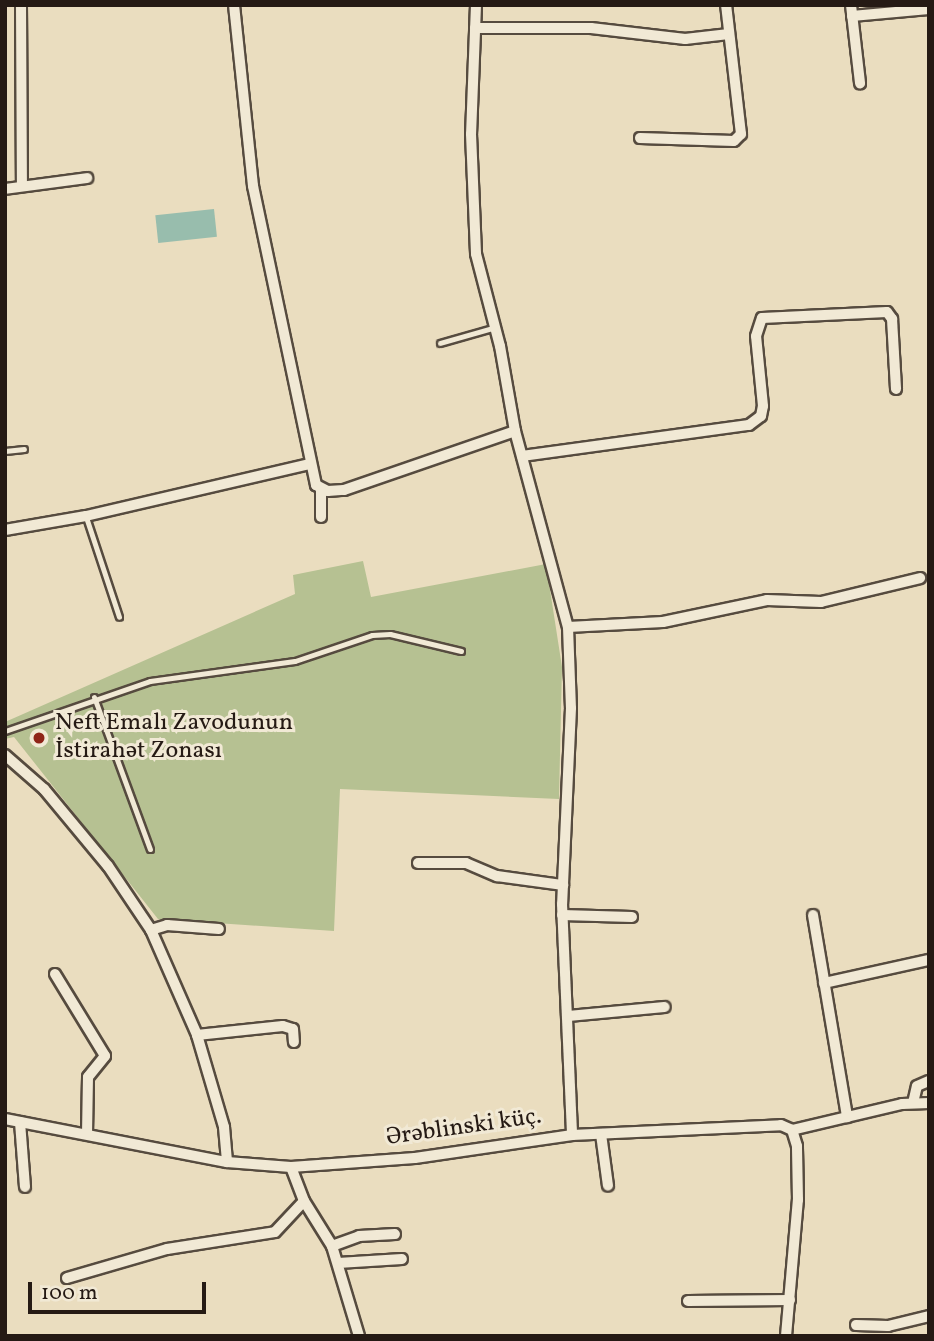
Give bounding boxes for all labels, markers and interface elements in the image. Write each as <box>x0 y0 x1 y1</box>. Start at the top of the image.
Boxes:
place label: Neft Emalı Zavodunun İstirahət Zonası <box>55 710 293 766</box>
marker: Neft Emalı Zavodunun İstirahət Zonası <box>29 728 49 748</box>
street label: Ərəblinski küç. <box>385 1103 543 1153</box>
scale bar <box>32 1268 210 1312</box>
text: 100 m <box>41 1279 98 1308</box>

